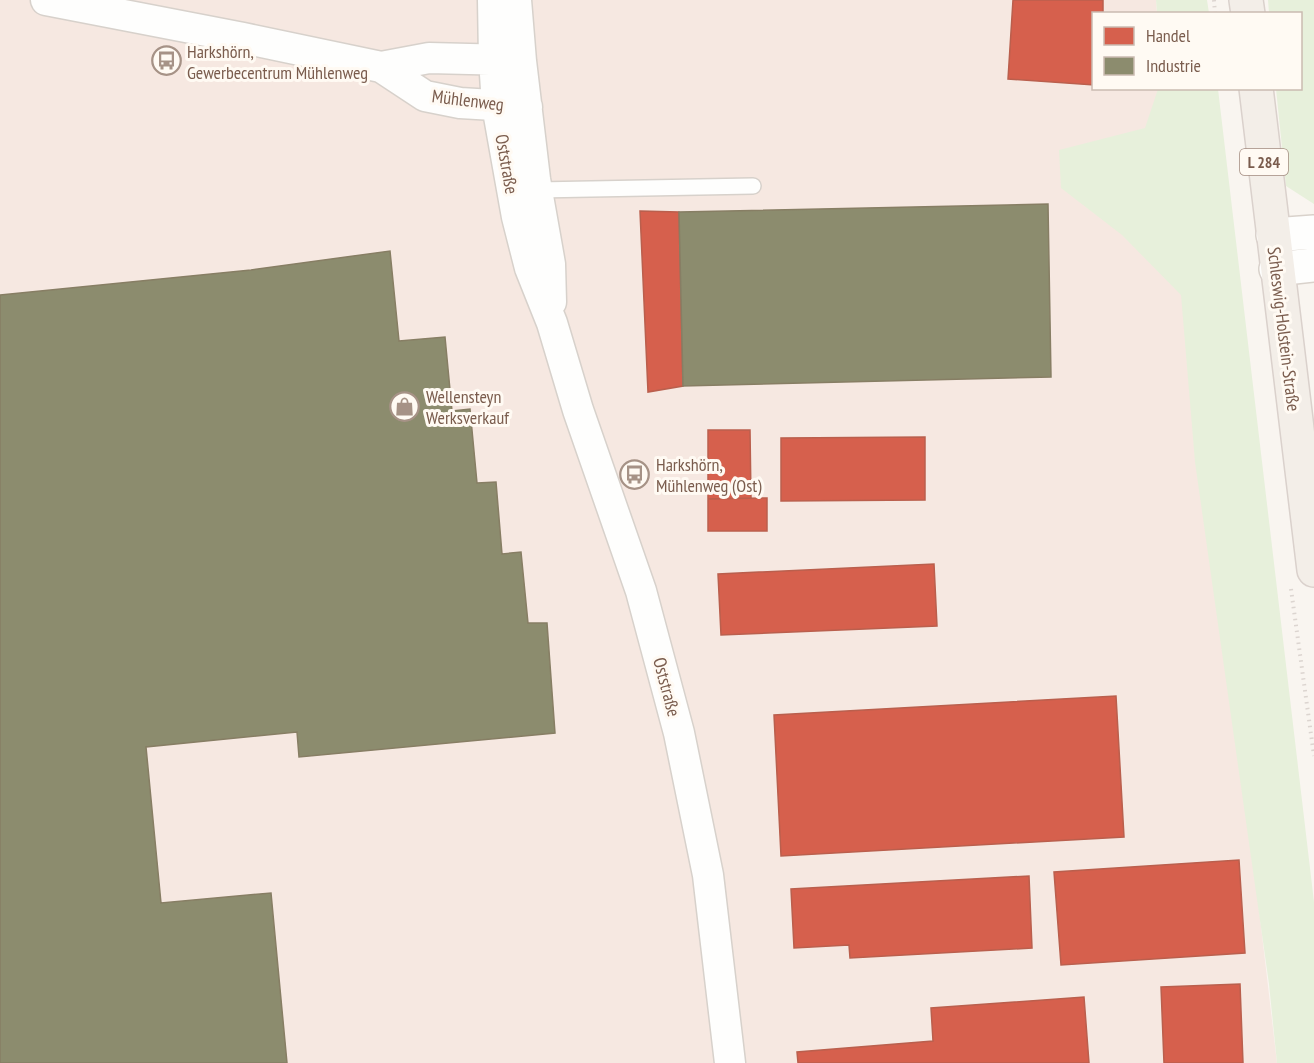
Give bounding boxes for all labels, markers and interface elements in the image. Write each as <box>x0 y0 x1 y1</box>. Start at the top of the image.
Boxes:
legend <box>1092 12 1302 90</box>
text: Handel <box>1146 24 1191 47</box>
place label: Harkshörn, Gewerbecentrum Mühlenweg <box>187 40 368 84</box>
bus stop icon: Harkshörn, Gewerbecentrum Mühlenweg <box>150 45 182 77</box>
text: Industrie <box>1146 54 1201 77</box>
street label: Mühlenweg <box>431 84 505 116</box>
street label: Oststraße <box>490 132 524 196</box>
road number: L 284 <box>1240 149 1288 175</box>
street label: Schleswig-Holstein-Straße <box>1263 246 1305 412</box>
place label: Wellensteyn Werksverkauf <box>426 385 510 429</box>
shop icon: Wellensteyn Werksverkauf <box>389 390 421 422</box>
place label: Harkshörn, Mühlenweg (Ost) <box>656 453 762 497</box>
bus stop icon: Harkshörn, Mühlenweg (Ost) <box>619 458 651 490</box>
street label: Oststraße <box>648 655 686 719</box>

